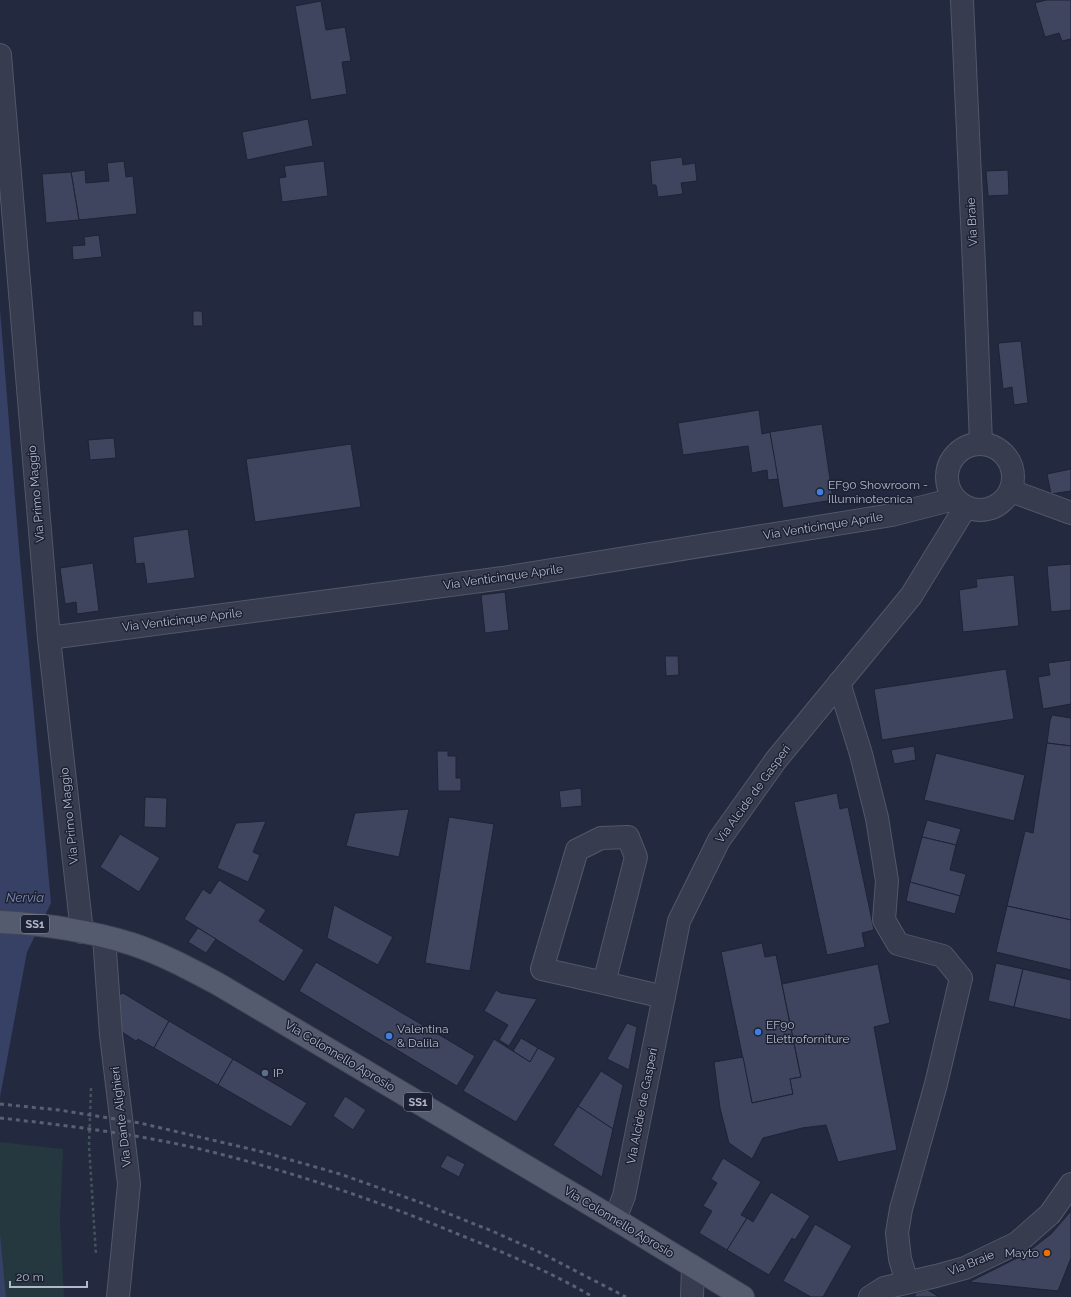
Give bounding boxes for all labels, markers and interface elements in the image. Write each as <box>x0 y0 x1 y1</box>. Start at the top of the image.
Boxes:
street label: Via Braie <box>964 197 980 247</box>
street label: Via Primo Maggio <box>25 445 47 543</box>
place label: EF90 Showroom - Illuminotecnica <box>828 478 928 506</box>
marker: EF90 Showroom - Illuminotecnica <box>815 487 825 497</box>
street label: Via Venticinque Aprile <box>762 510 884 542</box>
street label: Via Venticinque Aprile <box>442 562 564 592</box>
street label: Via Venticinque Aprile <box>121 606 243 634</box>
street label: Via Alcide de Gasperi <box>713 742 793 846</box>
street label: Via Primo Maggio <box>57 767 81 865</box>
water label: Nervia <box>6 890 44 905</box>
road number: SS1 <box>21 915 49 933</box>
street label: Via Colonnello Aprosio <box>282 1018 398 1094</box>
place label: EF90 Elettroforniture <box>766 1018 850 1046</box>
place label: Valentina & Dalila <box>397 1022 448 1050</box>
marker: EF90 Elettroforniture <box>753 1027 763 1037</box>
marker: Valentina & Dalila <box>384 1031 394 1041</box>
street label: Via Alcide de Gasperi <box>624 1047 660 1165</box>
street label: Via Dante Alighieri <box>108 1066 134 1168</box>
place label: IP <box>273 1066 284 1080</box>
marker: IP <box>260 1068 270 1078</box>
road number: SS1 <box>404 1093 432 1111</box>
street label: Via Colonnello Aprosio <box>561 1184 677 1260</box>
place label: Mayto <box>1005 1246 1039 1260</box>
street label: Via Braie <box>946 1247 996 1279</box>
marker: Mayto <box>1042 1248 1052 1258</box>
scale bar <box>10 1263 87 1289</box>
text: 20 m <box>16 1270 44 1284</box>

